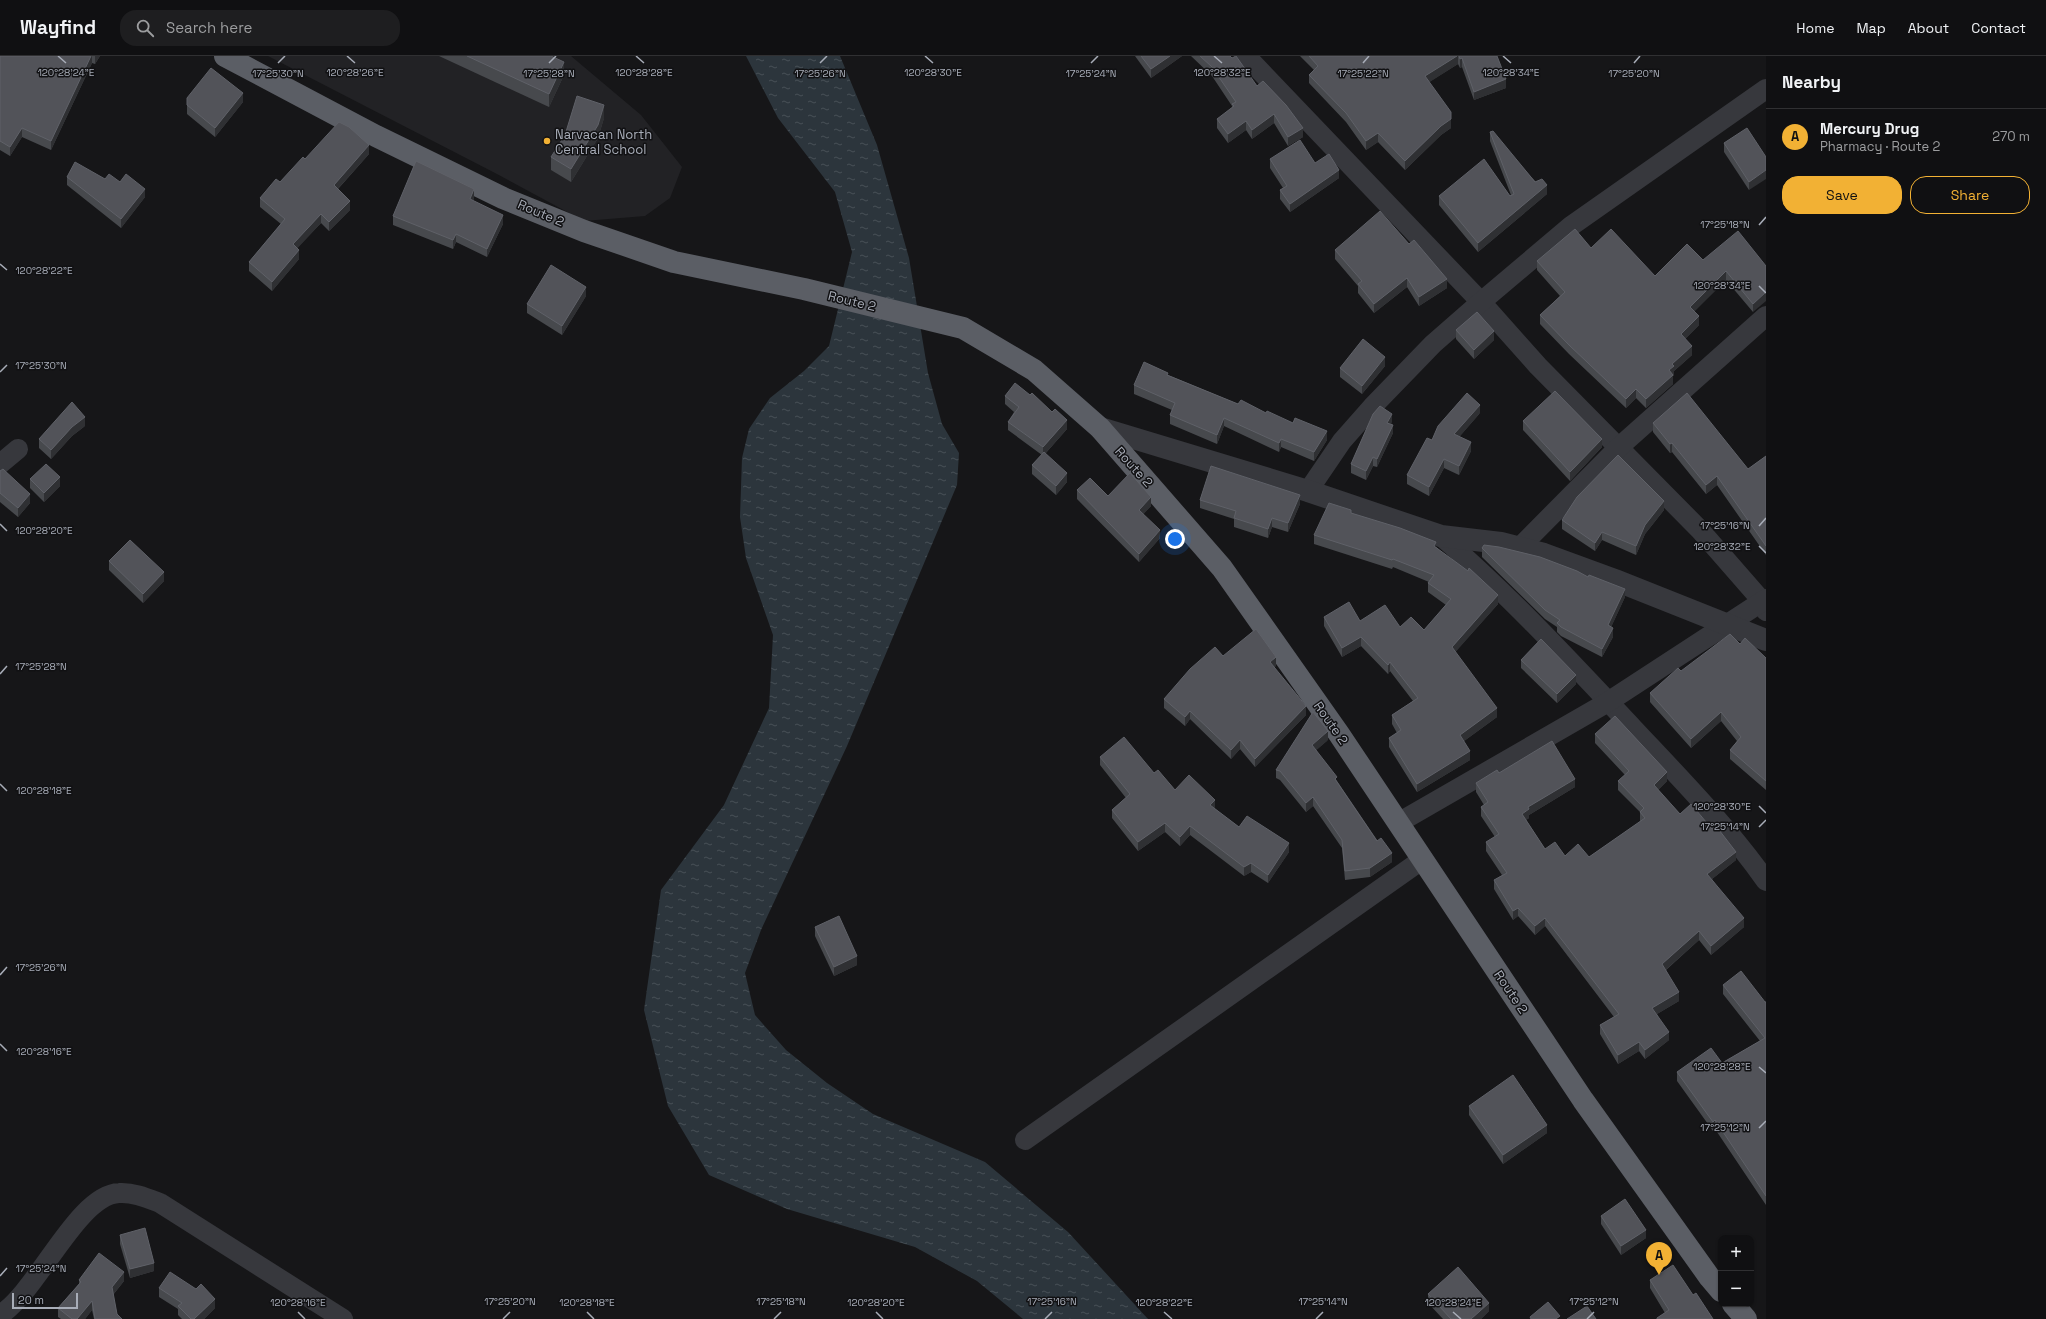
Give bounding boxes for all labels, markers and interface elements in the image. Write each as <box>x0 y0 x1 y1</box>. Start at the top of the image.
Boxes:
search box <box>120 10 400 46</box>
text: Wayfind <box>20 15 96 40</box>
icon: search <box>134 17 156 39</box>
text: Search here <box>166 18 252 37</box>
text: Home <box>1796 19 1834 37</box>
text: Map <box>1856 19 1886 37</box>
text: About <box>1908 19 1949 37</box>
text: Contact <box>1971 19 2026 37</box>
text: 120°28'24"E <box>38 66 95 79</box>
text: 120°28'26"E <box>326 66 384 79</box>
text: 120°28'28"E <box>615 66 673 79</box>
text: 120°28'30"E <box>904 66 962 79</box>
text: 120°28'32"E <box>1193 66 1251 79</box>
text: 120°28'34"E <box>1482 66 1540 79</box>
text: 17°25'30"N <box>252 67 304 80</box>
text: 17°25'28"N <box>523 67 575 80</box>
text: 17°25'26"N <box>794 67 846 80</box>
text: 17°25'24"N <box>1066 67 1116 80</box>
text: 17°25'22"N <box>1337 67 1389 80</box>
text: 17°25'20"N <box>1608 67 1660 80</box>
text: Nearby <box>1782 71 1841 93</box>
text: Mercury Drug <box>1820 119 1919 138</box>
place label: Narvacan North Central School <box>555 126 652 158</box>
text: A <box>1791 128 1799 145</box>
text: 270 m <box>1992 128 2030 145</box>
marker: Narvacan North Central School <box>542 136 552 146</box>
text: Pharmacy · Route 2 <box>1820 138 1940 155</box>
button: Save <box>1782 176 1902 214</box>
button: Share <box>1910 176 2030 214</box>
street label: Route 2 <box>515 196 567 230</box>
text: 17°25'18"N <box>1700 218 1750 231</box>
text: 120°28'22"E <box>15 264 73 277</box>
text: 120°28'34"E <box>1693 279 1751 292</box>
street label: Route 2 <box>826 287 878 315</box>
text: 17°25'30"N <box>15 359 67 372</box>
street label: Route 2 <box>1111 443 1157 491</box>
text: 17°25'16"N <box>1700 519 1750 532</box>
text: 120°28'20"E <box>15 524 73 537</box>
your location <box>1165 529 1185 549</box>
text: 120°28'32"E <box>1693 540 1751 553</box>
text: 17°25'28"N <box>15 660 67 673</box>
street label: Route 2 <box>1310 698 1352 748</box>
text: 120°28'18"E <box>16 784 72 797</box>
text: 120°28'30"E <box>1693 800 1751 813</box>
text: 17°25'14"N <box>1700 820 1750 833</box>
text: 17°25'26"N <box>15 961 67 974</box>
street label: Route 2 <box>1490 967 1532 1017</box>
text: 120°28'16"E <box>16 1045 72 1058</box>
text: 120°28'28"E <box>1693 1060 1751 1073</box>
text: 17°25'12"N <box>1700 1121 1750 1134</box>
map controls <box>1718 1235 1754 1307</box>
button: + <box>1718 1235 1754 1271</box>
pin: A <box>1646 1242 1672 1275</box>
text: 17°25'24"N <box>16 1262 66 1275</box>
button: − <box>1718 1271 1754 1307</box>
scale bar <box>12 1291 78 1310</box>
text: 20 m <box>18 1293 44 1307</box>
text: 17°25'20"N <box>484 1295 536 1308</box>
text: 17°25'18"N <box>756 1295 806 1308</box>
text: 17°25'16"N <box>1027 1295 1077 1308</box>
text: 17°25'14"N <box>1298 1295 1348 1308</box>
text: 17°25'12"N <box>1569 1295 1619 1308</box>
text: 120°28'16"E <box>270 1296 326 1309</box>
text: 120°28'18"E <box>559 1296 615 1309</box>
text: 120°28'20"E <box>847 1296 905 1309</box>
text: 120°28'22"E <box>1135 1296 1193 1309</box>
text: 120°28'24"E <box>1425 1296 1482 1309</box>

